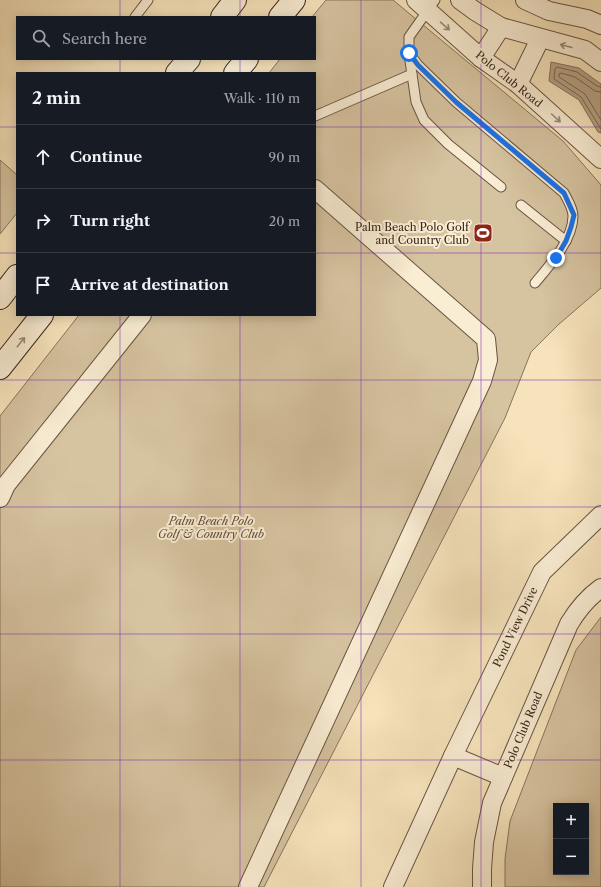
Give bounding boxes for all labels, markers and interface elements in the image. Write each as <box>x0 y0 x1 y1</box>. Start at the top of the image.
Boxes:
search box <box>16 16 316 60</box>
one-way arrow <box>440 22 451 31</box>
icon: search <box>30 27 52 49</box>
text: Search here <box>62 29 147 48</box>
one-way arrow <box>560 41 573 49</box>
route start <box>400 44 418 62</box>
street label: Polo Club Road <box>473 48 545 110</box>
text: 2 min <box>32 88 81 108</box>
text: Walk · 110 m <box>224 90 300 106</box>
one-way arrow <box>551 114 561 123</box>
icon: ahead <box>32 146 54 168</box>
text: Continue <box>70 147 142 166</box>
text: 90 m <box>269 149 300 165</box>
icon: right <box>32 210 54 232</box>
text: Turn right <box>70 211 150 230</box>
text: 20 m <box>269 213 300 229</box>
place label: Palm Beach Polo Golf and Country Club <box>355 220 471 247</box>
sports icon: Palm Beach Polo Golf and Country Club <box>472 222 494 244</box>
route end <box>547 249 565 267</box>
icon: arrive <box>32 274 54 296</box>
text: Arrive at destination <box>70 275 229 294</box>
one-way arrow <box>17 336 26 347</box>
park label: Palm Beach Polo Golf & Country Club <box>158 514 264 541</box>
street label: Pond View Drive <box>490 585 540 669</box>
street label: Polo Club Road <box>501 689 546 770</box>
map controls <box>553 803 589 875</box>
button: + <box>553 803 589 839</box>
button: − <box>553 839 589 875</box>

